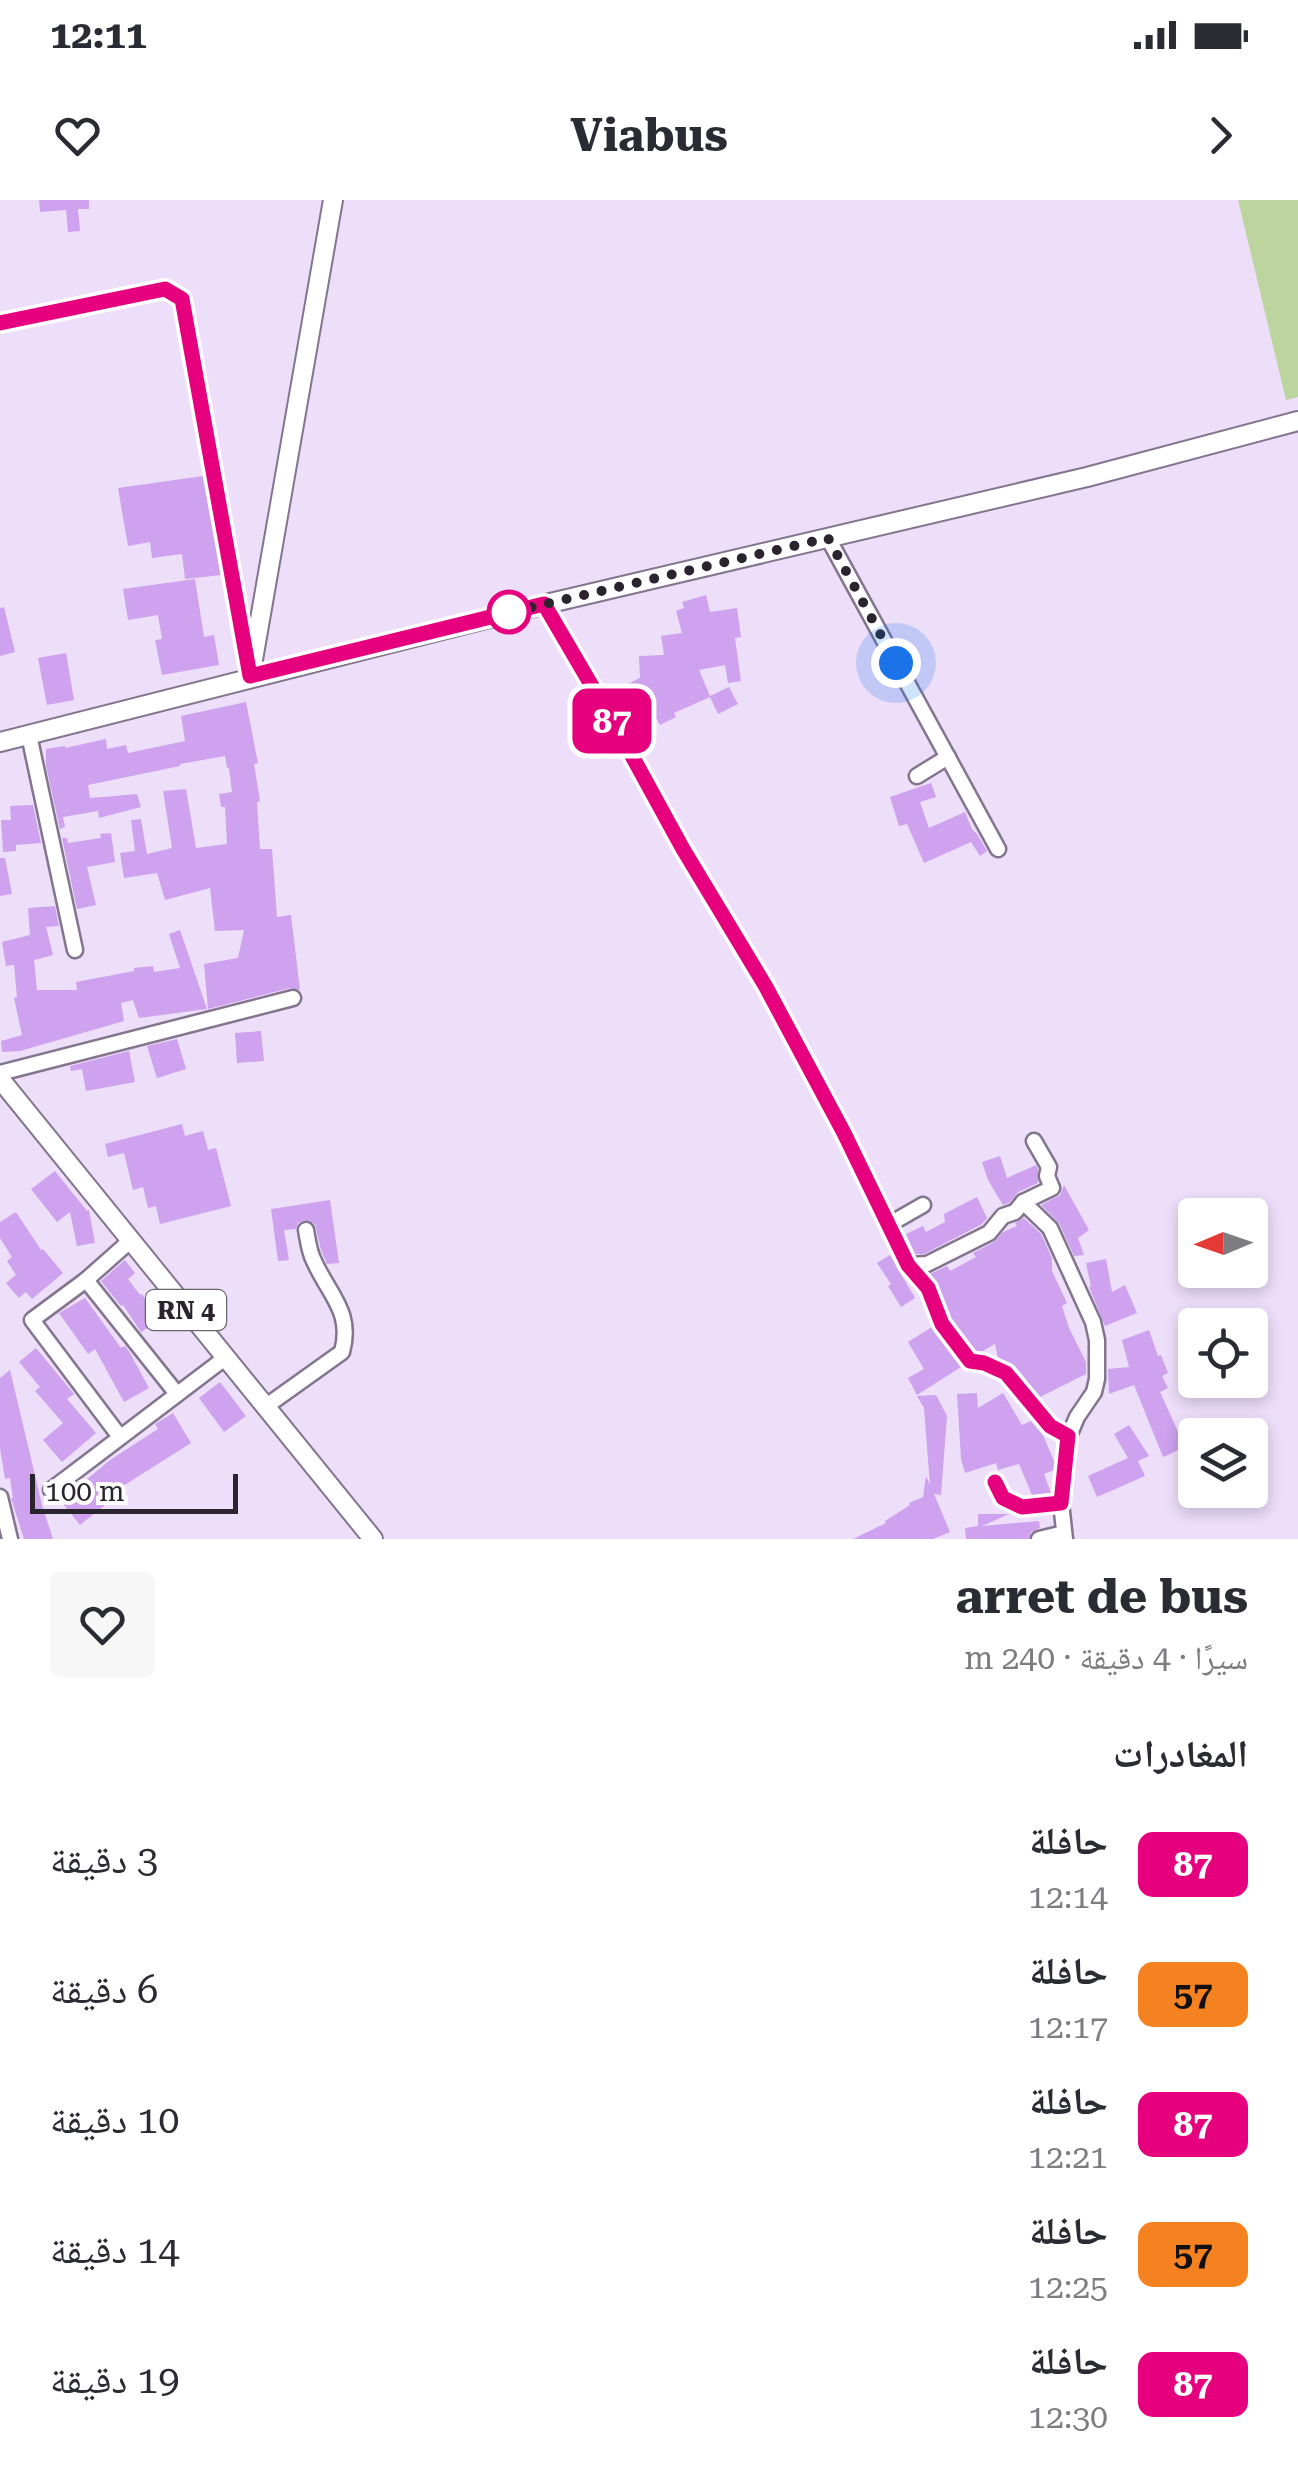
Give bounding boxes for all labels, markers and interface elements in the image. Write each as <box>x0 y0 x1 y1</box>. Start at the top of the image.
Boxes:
text: 12:11 <box>50 13 147 57</box>
icon: heart <box>50 108 105 163</box>
icon: forward <box>1193 108 1248 163</box>
text: Viabus <box>570 109 728 162</box>
unlabelled marker <box>488 591 530 633</box>
your location <box>871 638 921 688</box>
line badge: 87 <box>567 688 657 754</box>
text: 87 <box>592 701 632 742</box>
north arrow <box>1178 1198 1268 1288</box>
map controls <box>1178 1198 1268 1508</box>
road number: RN 4 <box>146 1290 226 1330</box>
button: locate <box>1178 1308 1268 1398</box>
button: layers <box>1178 1418 1268 1508</box>
scale bar <box>30 1469 238 1514</box>
text: 100 m <box>45 1475 125 1508</box>
text: arret de bus <box>956 1569 1248 1625</box>
button: heart <box>50 1572 155 1677</box>
text: سيرًا · 4 دقيقة · 240 m <box>964 1639 1248 1677</box>
text: المغادرات <box>1113 1732 1248 1776</box>
text: حافلة <box>1029 1819 1108 1863</box>
text: 3 دقيقة <box>50 1838 158 1882</box>
text: 87 <box>1173 1844 1213 1885</box>
text: 12:14 <box>1028 1878 1108 1916</box>
text: حافلة <box>1029 1949 1108 1993</box>
text: 6 دقيقة <box>50 1968 158 2012</box>
text: 57 <box>1173 1974 1213 2015</box>
text: 12:17 <box>1028 2008 1108 2046</box>
text: حافلة <box>1029 2079 1108 2123</box>
text: 10 دقيقة <box>50 2098 179 2142</box>
text: 87 <box>1173 2104 1213 2145</box>
text: 12:21 <box>1028 2138 1108 2176</box>
text: حافلة <box>1029 2209 1108 2253</box>
text: 14 دقيقة <box>50 2228 179 2272</box>
text: 57 <box>1173 2234 1213 2275</box>
text: 12:25 <box>1028 2268 1108 2306</box>
text: حافلة <box>1029 2339 1108 2383</box>
text: 19 دقيقة <box>50 2358 179 2402</box>
text: 87 <box>1173 2364 1213 2405</box>
text: 12:30 <box>1028 2398 1108 2436</box>

